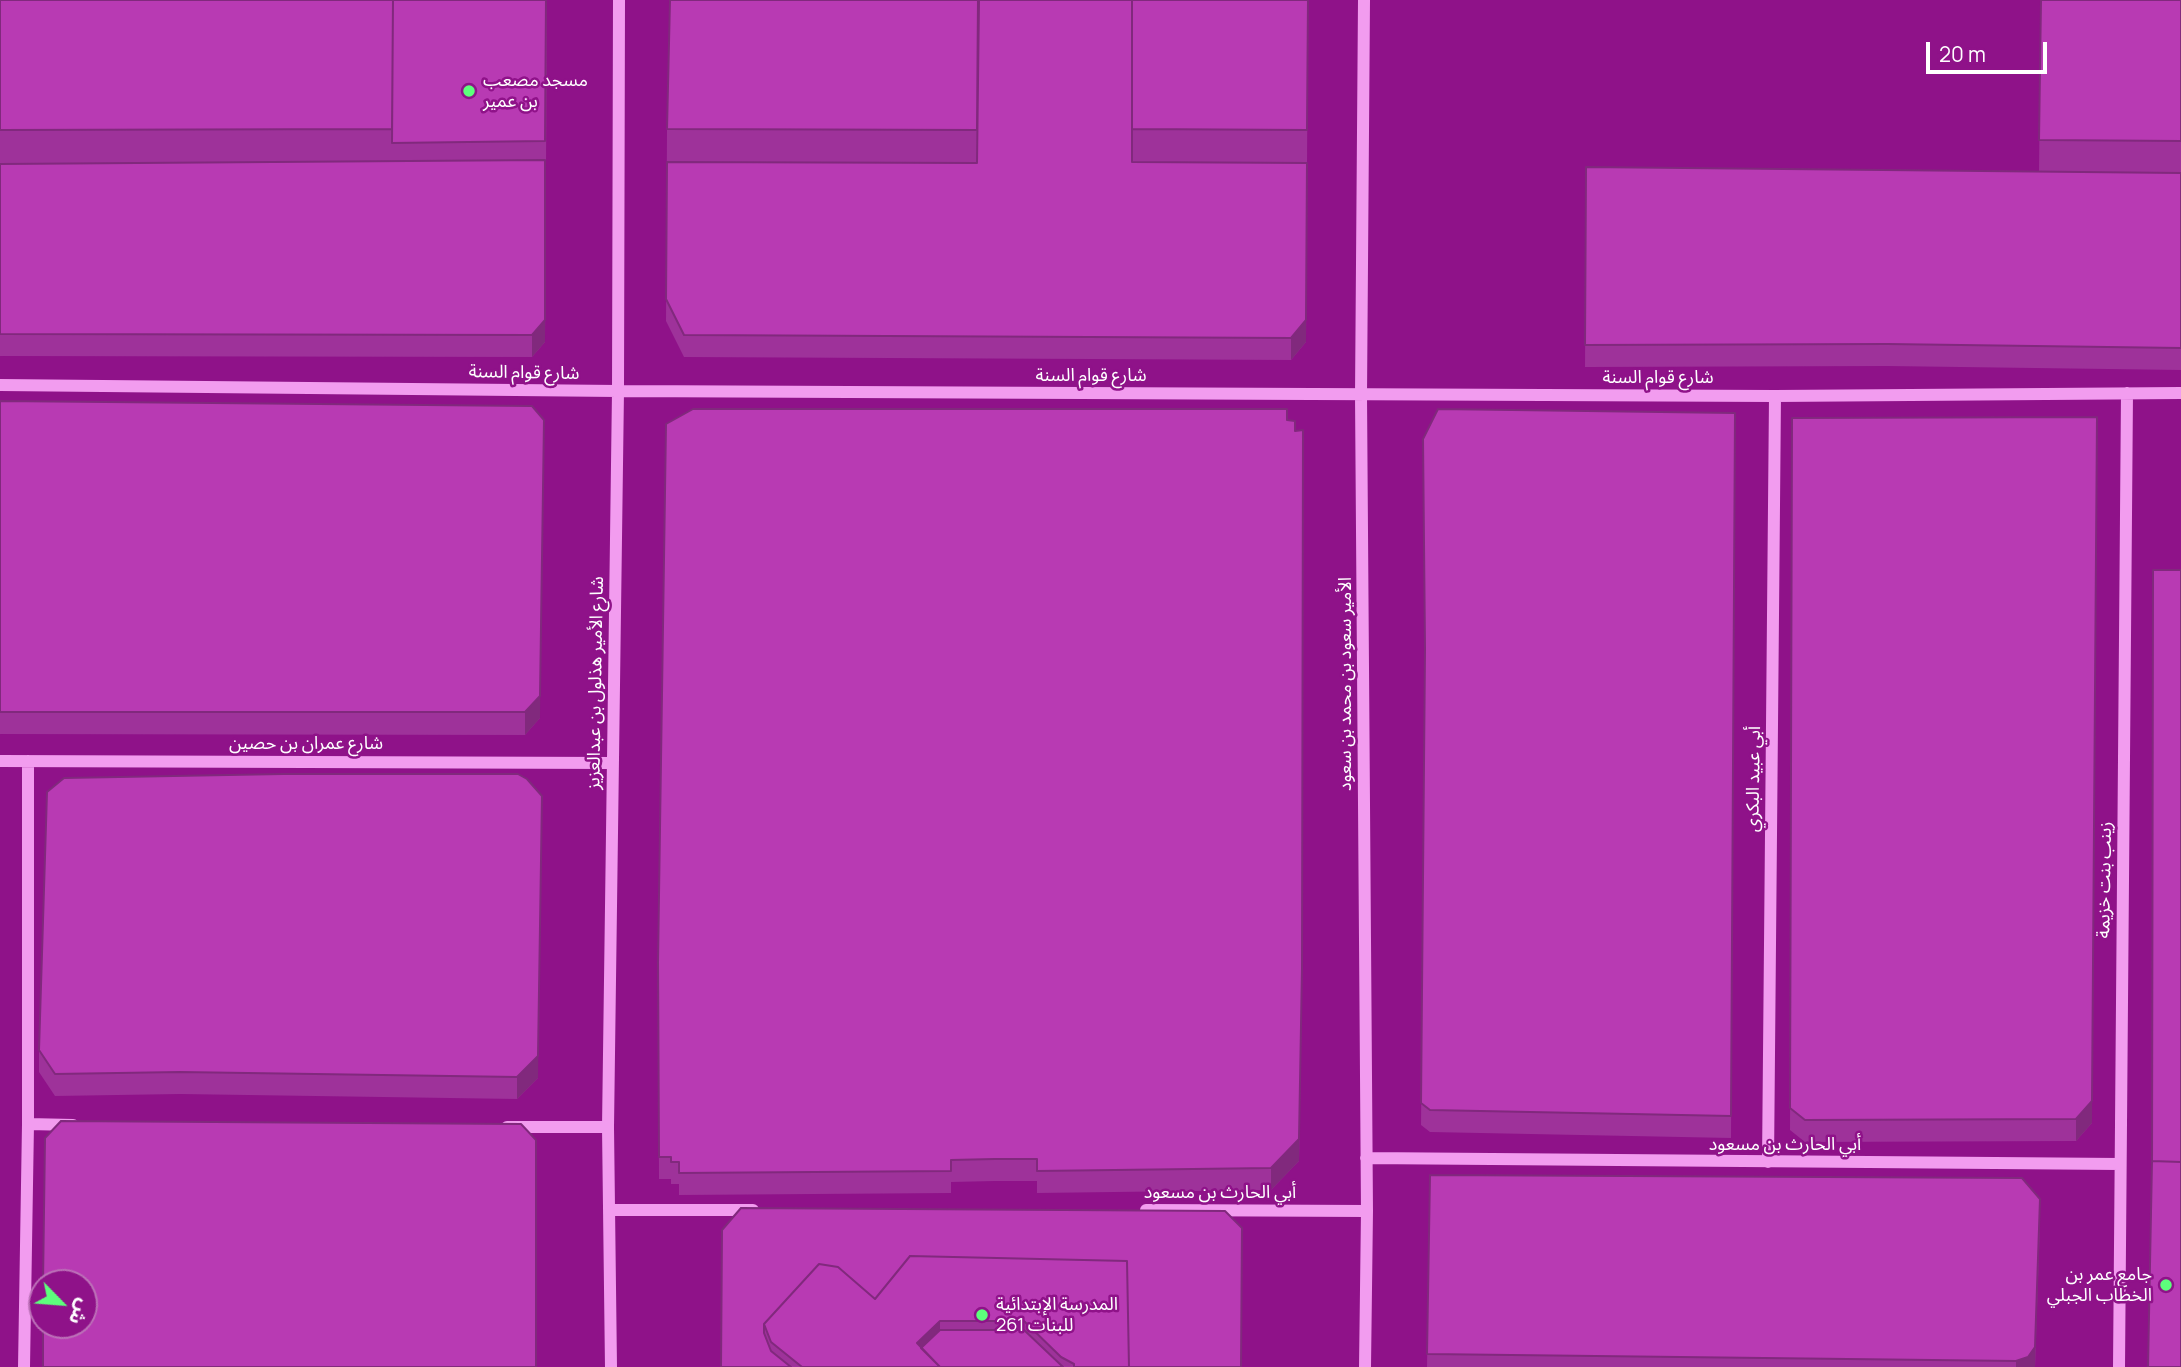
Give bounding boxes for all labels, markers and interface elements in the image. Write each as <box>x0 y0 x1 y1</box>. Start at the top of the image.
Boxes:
scale bar <box>1929 28 2050 72</box>
text: 20 m <box>1939 40 1986 68</box>
place label: مسجد مصعب بن عمير <box>483 70 588 112</box>
marker: مسجد مصعب بن عمير <box>461 83 477 99</box>
street label: شارع قوام السنة <box>468 361 580 385</box>
street label: شارع قوام السنة <box>1035 365 1147 387</box>
street label: شارع قوام السنة <box>1602 367 1714 389</box>
street label: شارع الأمير هذلول بن عبدالعزيز <box>583 576 609 790</box>
street label: الأمير سعود بن محمد بن سعود <box>1335 577 1357 791</box>
street label: أبي عبيد البكري <box>1742 726 1766 832</box>
street label: شارع عمران بن حصين <box>229 733 383 755</box>
street label: زينب بنت خزيمة <box>2093 821 2117 939</box>
street label: أبي الحارث بن مسعود <box>1709 1134 1861 1156</box>
street label: أبي الحارث بن مسعود <box>1144 1182 1296 1204</box>
place label: جامع عمر بن الخطاب الجبلي <box>2047 1264 2152 1306</box>
north arrow <box>28 1269 98 1339</box>
marker: جامع عمر بن الخطاب الجبلي <box>2158 1277 2174 1293</box>
place label: المدرسة الإبتدائية 261 للبنات <box>996 1294 1118 1336</box>
text: ش <box>63 1295 98 1329</box>
marker: المدرسة الإبتدائية 261 للبنات <box>974 1307 990 1323</box>

